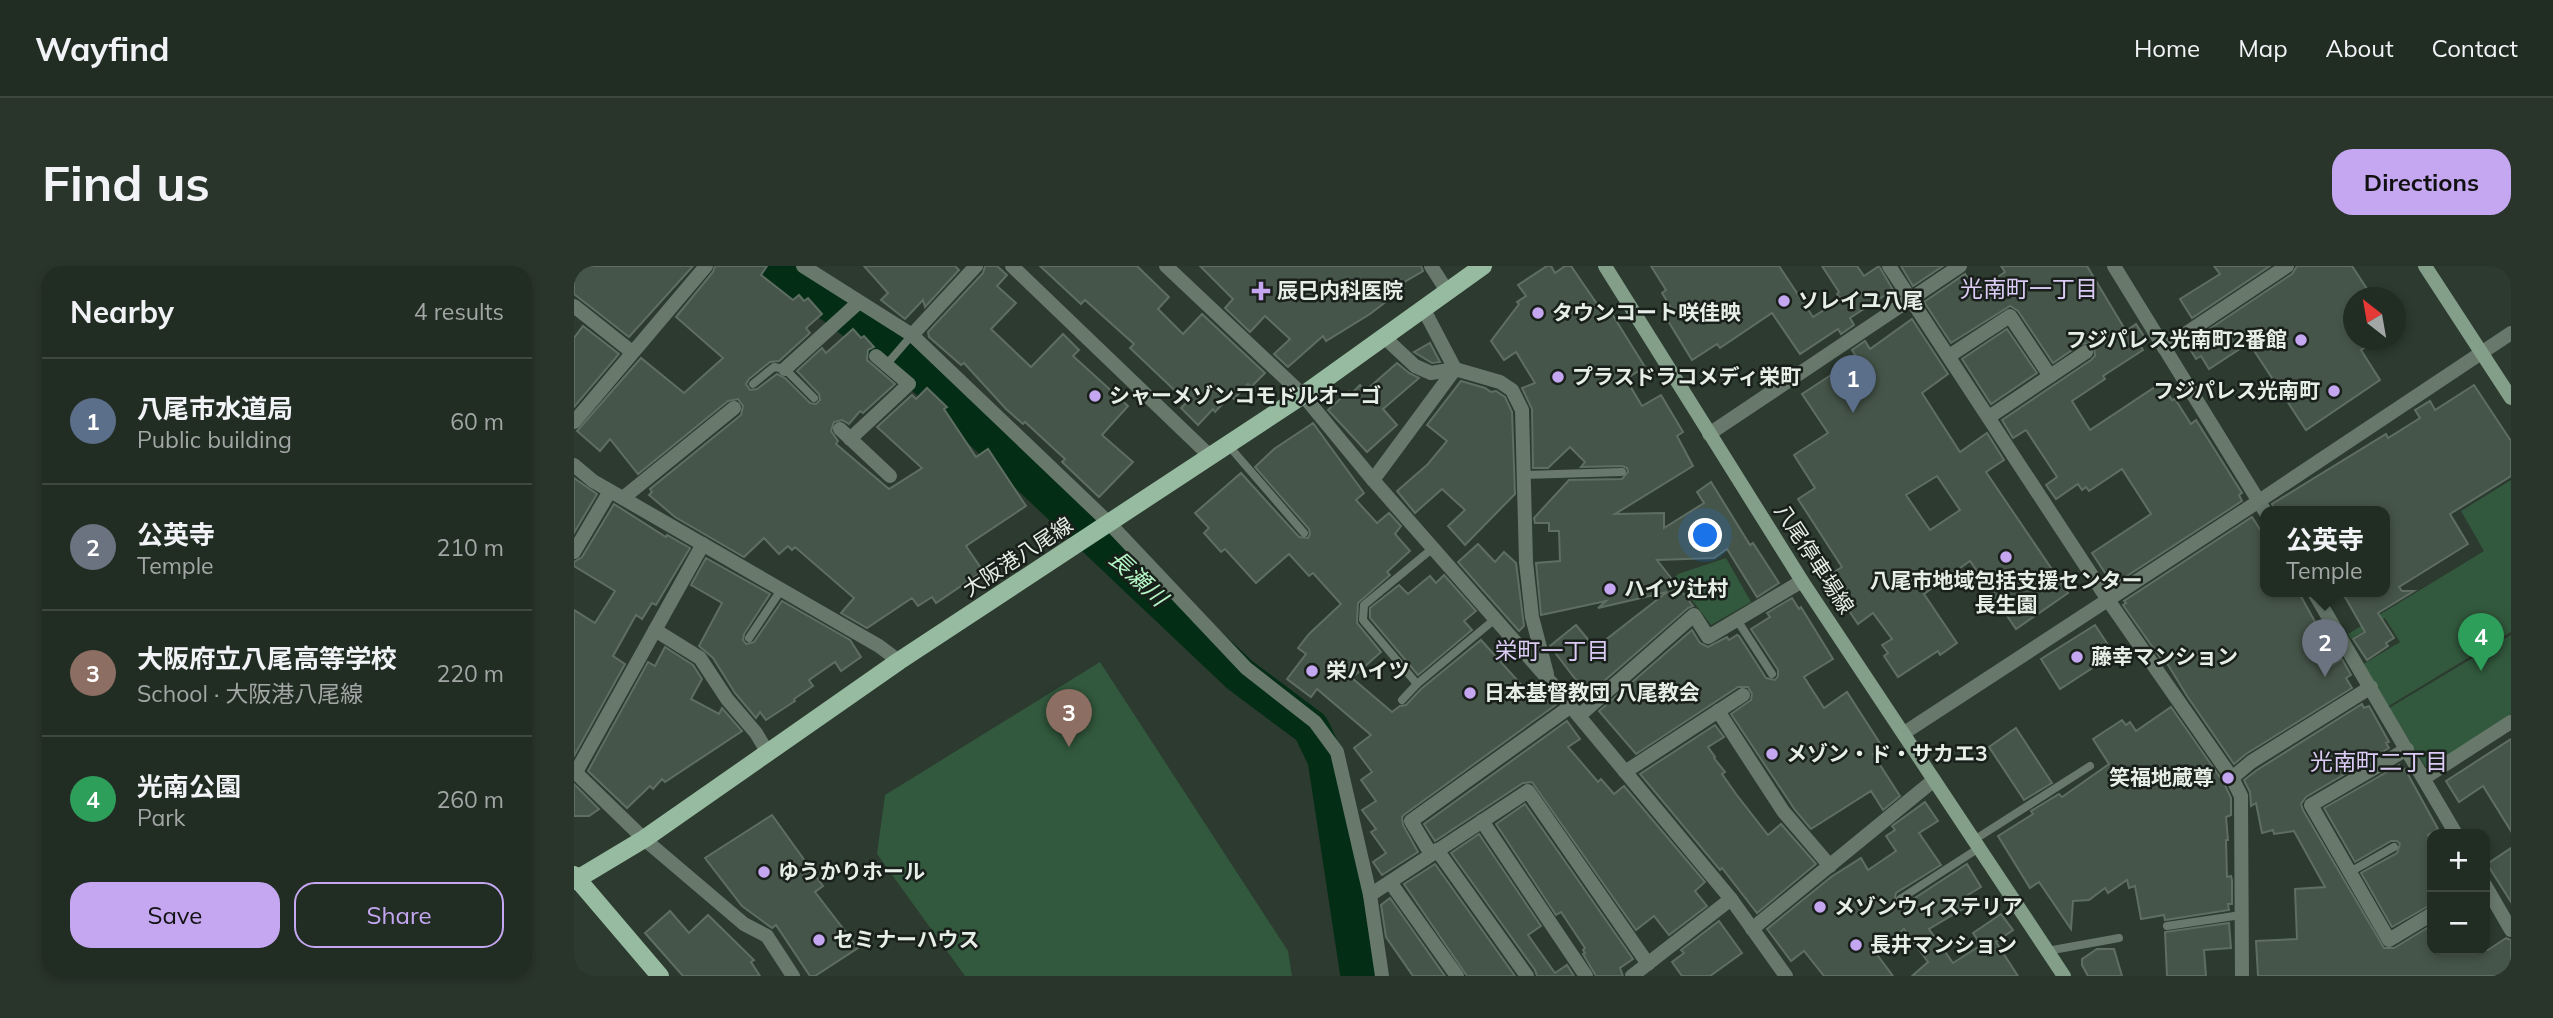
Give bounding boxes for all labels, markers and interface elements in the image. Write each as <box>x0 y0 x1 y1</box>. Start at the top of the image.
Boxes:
text: Wayfind <box>35 28 170 69</box>
text: Home <box>2134 33 2200 63</box>
text: Map <box>2238 33 2288 63</box>
text: About <box>2326 33 2394 63</box>
text: Contact <box>2432 33 2518 63</box>
button: Directions <box>2332 149 2511 215</box>
text: Find us <box>42 152 210 213</box>
district label: 光南町一丁目 <box>1960 274 2098 303</box>
place label: 辰巳内科医院 <box>1277 277 1403 303</box>
marker: 辰巳内科医院 <box>1251 281 1271 301</box>
place label: ソレイユ八尾 <box>1798 287 1924 313</box>
north arrow <box>2343 287 2406 350</box>
text: Nearby <box>70 293 174 331</box>
marker: ソレイユ八尾 <box>1776 293 1792 309</box>
text: 4 results <box>414 297 504 326</box>
place label: タウンコート咲佳映 <box>1552 299 1741 325</box>
marker: タウンコート咲佳映 <box>1530 305 1546 321</box>
place label: フジパレス光南町2番館 <box>2066 326 2287 352</box>
marker: フジパレス光南町2番館 <box>2293 332 2309 348</box>
pin: 1 <box>1830 355 1876 413</box>
place label: プラスドラコメディ栄町 <box>1572 363 1801 389</box>
marker: プラスドラコメディ栄町 <box>1550 369 1566 385</box>
place label: フジパレス光南町 <box>2153 377 2320 403</box>
place label: シャーメゾンコモドルオーゴ <box>1109 382 1381 408</box>
marker: フジパレス光南町 <box>2326 383 2342 399</box>
marker: シャーメゾンコモドルオーゴ <box>1087 388 1103 404</box>
text: 八尾市水道局 <box>137 392 293 425</box>
text: 1 <box>86 407 100 436</box>
text: 60 m <box>450 407 504 436</box>
text: Public building <box>137 425 292 454</box>
street label: 八尾停車場線 <box>1770 499 1860 618</box>
popup <box>2260 506 2390 597</box>
street label: 大阪港八尾線 <box>958 511 1077 601</box>
text: 公英寺 <box>137 518 215 551</box>
your location <box>1688 518 1722 552</box>
text: 公英寺 <box>2286 523 2364 556</box>
text: 2 <box>86 533 100 562</box>
text: 210 m <box>436 533 504 562</box>
water label: 長瀬川 <box>1103 544 1176 614</box>
marker: 八尾市地域包括支援センター 長生園 <box>1998 549 2014 565</box>
text: Temple <box>137 551 214 580</box>
text: Temple <box>2286 556 2363 585</box>
place label: 八尾市地域包括支援センター 長生園 <box>1870 567 2143 617</box>
place label: ハイツ辻村 <box>1624 575 1729 601</box>
marker: ハイツ辻村 <box>1602 581 1618 597</box>
pin: 4 <box>2458 613 2504 671</box>
pin: 2 <box>2302 619 2348 677</box>
district label: 栄町一丁目 <box>1495 636 1610 665</box>
text: 大阪府立八尾高等学校 <box>137 642 397 675</box>
place label: 藤幸マンション <box>2091 643 2238 669</box>
marker: 藤幸マンション <box>2069 649 2085 665</box>
place label: 栄ハイツ <box>1326 657 1410 683</box>
text: 3 <box>86 659 100 688</box>
text: 220 m <box>436 659 504 688</box>
marker: 栄ハイツ <box>1304 663 1320 679</box>
text: School · 大阪港八尾線 <box>137 679 363 708</box>
place label: 日本基督教団 八尾教会 <box>1484 679 1700 705</box>
marker: 日本基督教団 八尾教会 <box>1462 685 1478 701</box>
pin: 3 <box>1046 689 1092 747</box>
place label: メゾン・ド・サカエ3 <box>1786 740 1988 766</box>
marker: メゾン・ド・サカエ3 <box>1764 746 1780 762</box>
district label: 光南町二丁目 <box>2310 747 2448 776</box>
place label: 笑福地蔵尊 <box>2109 764 2214 790</box>
text: 光南公園 <box>137 770 241 803</box>
marker: 笑福地蔵尊 <box>2220 770 2236 786</box>
text: 4 <box>86 785 100 814</box>
text: 260 m <box>436 785 504 814</box>
text: Park <box>137 803 185 832</box>
map controls <box>2427 829 2490 955</box>
button: + <box>2427 829 2490 892</box>
place label: ゆうかりホール <box>778 858 925 884</box>
marker: ゆうかりホール <box>756 864 772 880</box>
button: Save <box>70 882 280 948</box>
button: Share <box>294 882 504 948</box>
button: − <box>2427 892 2490 955</box>
place label: メゾンウィステリア <box>1834 893 2023 919</box>
marker: メゾンウィステリア <box>1812 899 1828 915</box>
place label: セミナーハウス <box>833 926 980 952</box>
place label: 長井マンション <box>1870 931 2017 957</box>
marker: セミナーハウス <box>811 932 827 948</box>
marker: 長井マンション <box>1848 937 1864 953</box>

